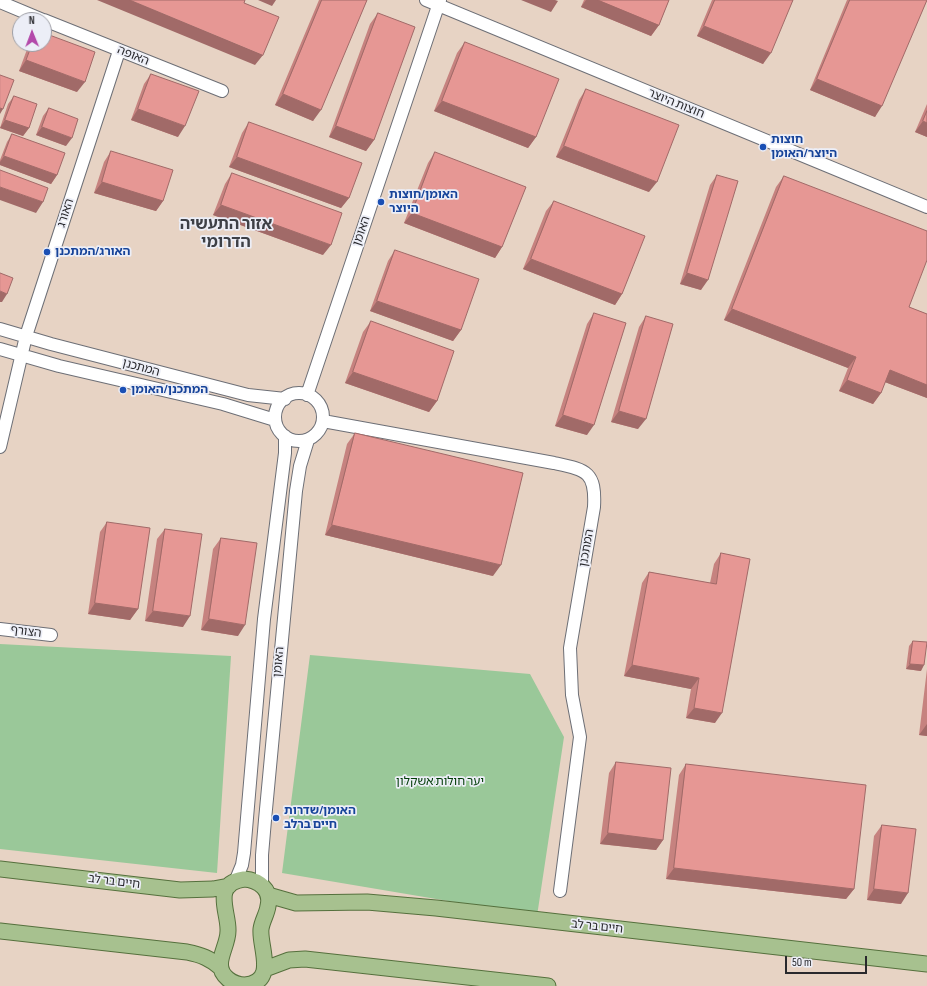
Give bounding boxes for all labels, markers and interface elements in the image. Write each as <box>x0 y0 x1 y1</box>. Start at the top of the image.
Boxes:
north arrow <box>12 12 52 52</box>
text: N <box>29 14 35 27</box>
street label: האופה <box>115 43 151 69</box>
street label: חוצות היוצר <box>646 86 706 122</box>
place label: חוצות היוצר/האומן <box>771 133 837 161</box>
marker: חוצות היוצר/האומן <box>758 142 768 152</box>
place label: האומן/חוצות היוצר <box>389 188 458 216</box>
street label: האורג <box>55 197 77 229</box>
marker: האומן/חוצות היוצר <box>376 197 386 207</box>
street label: האומן <box>350 214 374 248</box>
district label: אזור התעשיה הדרומי <box>180 215 272 253</box>
place label: האורג/המתכנן <box>55 245 131 259</box>
marker: האורג/המתכנן <box>42 247 52 257</box>
street label: המתכנן <box>121 356 161 380</box>
place label: המתכנן/האומן <box>131 383 208 397</box>
marker: המתכנן/האומן <box>118 385 128 395</box>
street label: המתכנן <box>577 528 597 568</box>
street label: הצורף <box>10 623 42 641</box>
street label: האומן <box>270 646 288 678</box>
park label: יער חולות אשקלון <box>396 775 484 789</box>
place label: האומן/שדרות חיים ברלב <box>284 804 356 832</box>
marker: האומן/שדרות חיים ברלב <box>271 813 281 823</box>
street label: חיים בר לב <box>87 872 141 892</box>
street label: חיים בר לב <box>570 917 624 937</box>
scale bar <box>787 948 869 974</box>
text: 50 m <box>792 955 812 970</box>

